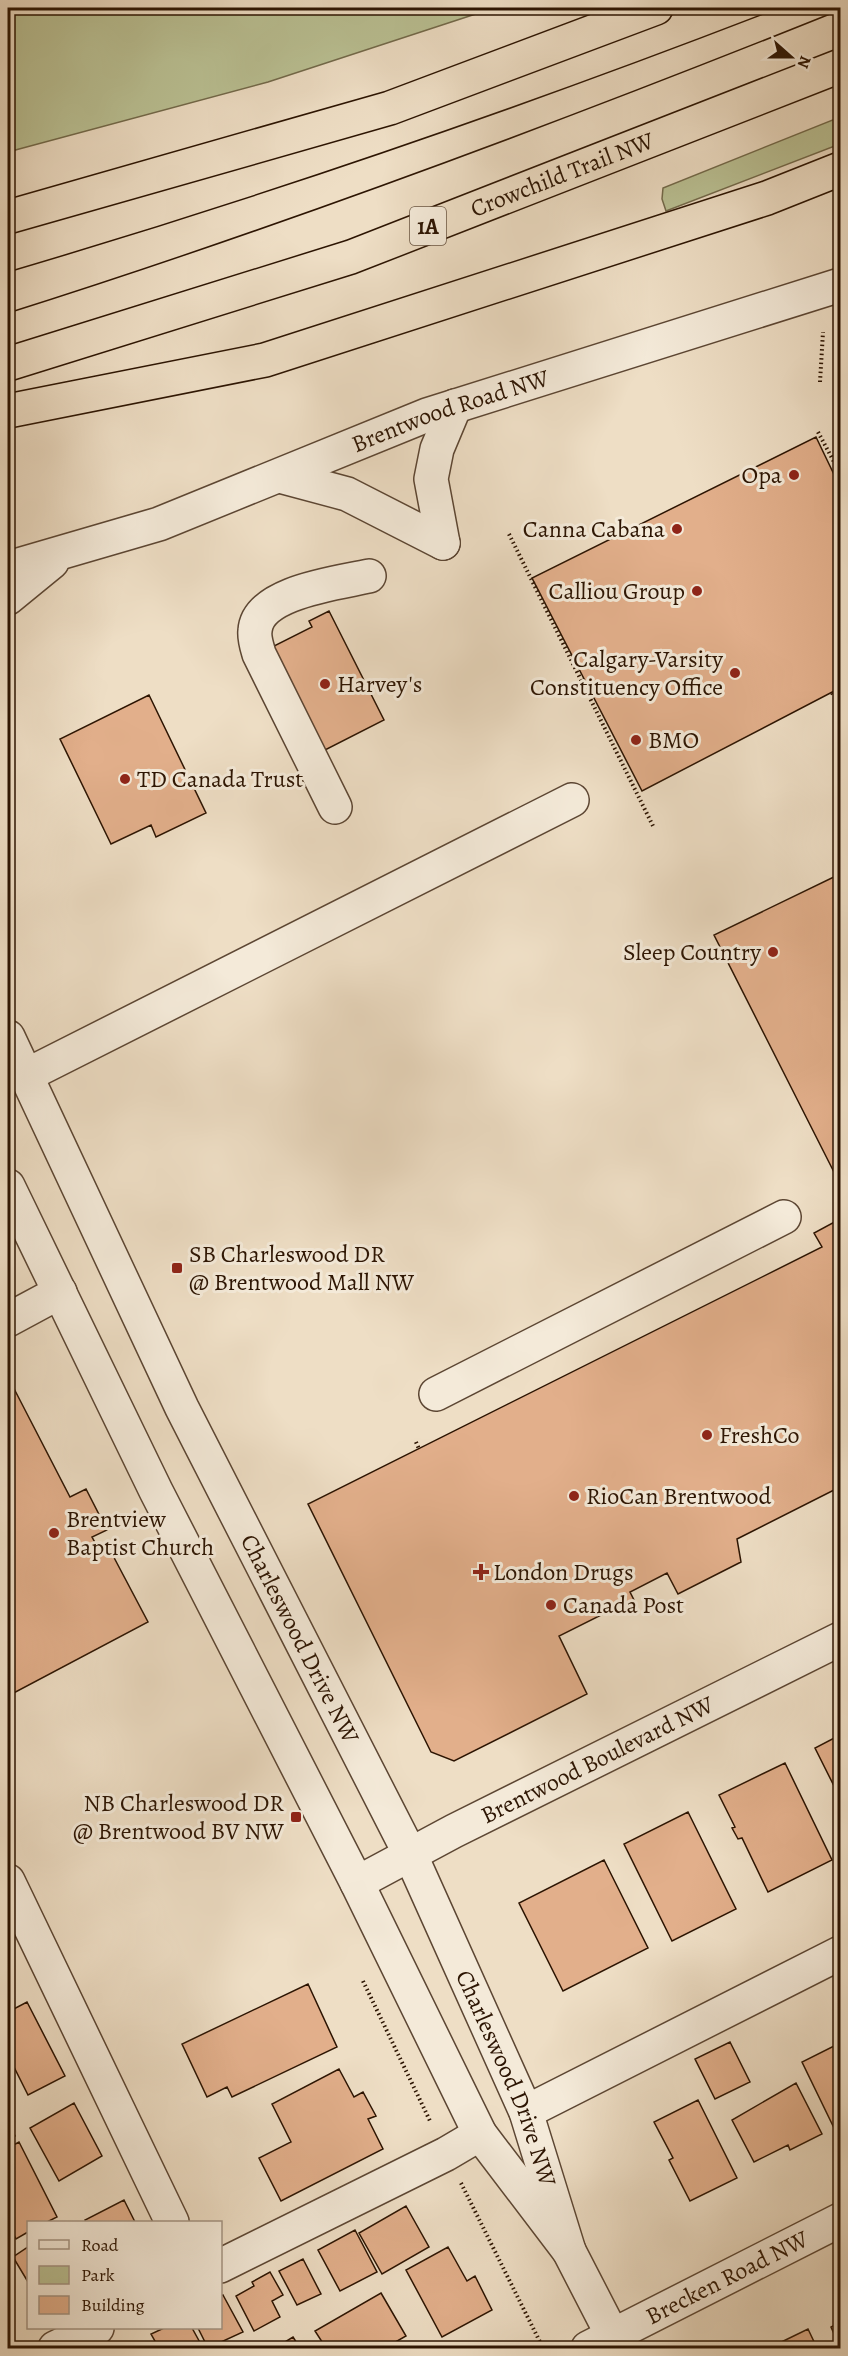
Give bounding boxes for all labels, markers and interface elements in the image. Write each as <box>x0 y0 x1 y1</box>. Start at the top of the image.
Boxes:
north arrow <box>761 27 821 87</box>
text: N <box>792 53 816 72</box>
street label: Crowchild Trail NW <box>466 124 659 225</box>
road number: 1A <box>410 207 446 245</box>
street label: Brentwood Road NW <box>347 361 554 460</box>
place label: Opa <box>742 459 783 491</box>
marker: Opa <box>787 468 801 482</box>
place label: Canna Cabana <box>523 513 666 545</box>
marker: Canna Cabana <box>670 522 684 536</box>
place label: Calliou Group <box>549 575 685 607</box>
marker: Calliou Group <box>690 584 704 598</box>
place label: Calgary-Varsity Constituency Office <box>530 643 723 703</box>
marker: Calgary-Varsity Constituency Office <box>728 666 742 680</box>
place label: Harvey's <box>337 668 422 700</box>
marker: Harvey's <box>318 677 332 691</box>
place label: BMO <box>648 724 699 756</box>
marker: BMO <box>629 733 643 747</box>
place label: TD Canada Trust <box>137 763 303 795</box>
marker: TD Canada Trust <box>118 772 132 786</box>
place label: Sleep Country <box>623 936 761 968</box>
marker: Sleep Country <box>766 945 780 959</box>
place label: SB Charleswood DR @ Brentwood Mall NW <box>189 1238 415 1298</box>
marker: SB Charleswood DR @ Brentwood Mall NW <box>170 1261 184 1275</box>
place label: FreshCo <box>719 1419 800 1451</box>
marker: FreshCo <box>700 1428 714 1442</box>
place label: RioCan Brentwood <box>586 1480 772 1512</box>
marker: RioCan Brentwood <box>567 1489 581 1503</box>
place label: Brentview Baptist Church <box>66 1503 214 1563</box>
marker: Brentview Baptist Church <box>47 1526 61 1540</box>
street label: Charleswood Drive NW <box>233 1529 367 1749</box>
place label: London Drugs <box>493 1556 634 1588</box>
marker: London Drugs <box>474 1565 488 1579</box>
place label: Canada Post <box>563 1589 684 1621</box>
marker: Canada Post <box>544 1598 558 1612</box>
street label: Brentwood Boulevard NW <box>475 1688 720 1831</box>
place label: NB Charleswood DR @ Brentwood BV NW <box>73 1787 285 1847</box>
marker: NB Charleswood DR @ Brentwood BV NW <box>289 1810 303 1824</box>
street label: Charleswood Drive NW <box>448 1965 564 2191</box>
legend <box>27 2221 222 2329</box>
street label: Brecken Road NW <box>640 2222 814 2332</box>
text: Road <box>81 2233 119 2257</box>
text: Park <box>81 2263 115 2287</box>
text: Building <box>81 2293 145 2317</box>

